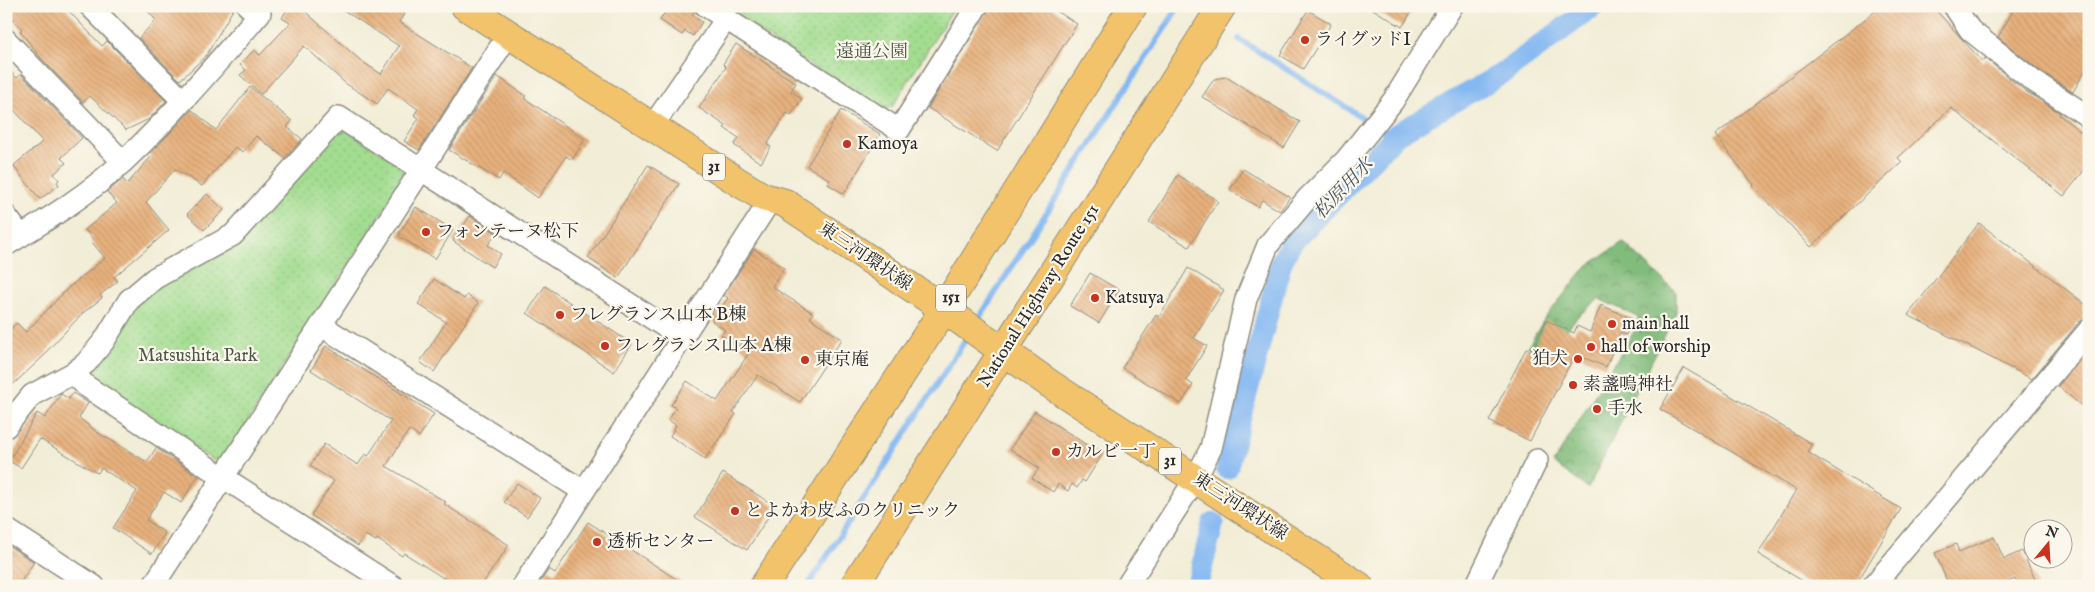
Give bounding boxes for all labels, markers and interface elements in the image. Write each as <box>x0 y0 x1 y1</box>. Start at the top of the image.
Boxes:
place label: ライグッドI <box>1315 29 1411 52</box>
marker: ライグッドI <box>1299 34 1311 46</box>
park label: 遠通公園 <box>836 41 908 64</box>
place label: Kamoya <box>857 133 918 156</box>
marker: Kamoya <box>841 138 853 150</box>
water label: 松原用水 <box>1309 152 1380 225</box>
road number: 31 <box>703 154 725 180</box>
street label: National Highway Route 151 <box>973 200 1105 392</box>
street label: 東三河環状線 <box>814 217 916 297</box>
place label: フォンテーヌ松下 <box>436 221 579 244</box>
marker: フォンテーヌ松下 <box>420 226 432 238</box>
road number: 151 <box>936 284 966 312</box>
place label: Katsuya <box>1105 287 1164 310</box>
marker: Katsuya <box>1089 292 1101 304</box>
place label: フレグランス山本 B棟 <box>570 304 746 327</box>
marker: フレグランス山本 B棟 <box>554 309 566 321</box>
place label: main hall <box>1622 313 1689 336</box>
marker: main hall <box>1606 318 1618 330</box>
place label: フレグランス山本 A棟 <box>615 335 791 358</box>
place label: hall of worship <box>1601 336 1711 359</box>
marker: フレグランス山本 A棟 <box>599 340 611 352</box>
marker: hall of worship <box>1585 341 1597 353</box>
park label: Matsushita Park <box>138 345 258 368</box>
place label: 狛犬 <box>1532 348 1568 371</box>
place label: 東京庵 <box>815 349 869 372</box>
marker: 狛犬 <box>1572 353 1584 365</box>
marker: 東京庵 <box>799 354 811 366</box>
place label: 素盞嗚神社 <box>1583 374 1673 397</box>
marker: 素盞嗚神社 <box>1567 379 1579 391</box>
place label: 手水 <box>1607 398 1643 421</box>
marker: 手水 <box>1591 403 1603 415</box>
place label: カルビ一丁 <box>1066 441 1156 464</box>
marker: カルビ一丁 <box>1050 446 1062 458</box>
road number: 31 <box>1159 448 1181 474</box>
street label: 東三河環状線 <box>1188 468 1292 546</box>
place label: とよかわ皮ふのクリニック <box>745 500 960 523</box>
marker: とよかわ皮ふのクリニック <box>729 505 741 517</box>
north arrow <box>2022 520 2072 570</box>
text: N <box>2042 522 2060 543</box>
place label: 透析センター <box>607 531 714 554</box>
marker: 透析センター <box>591 536 603 548</box>

